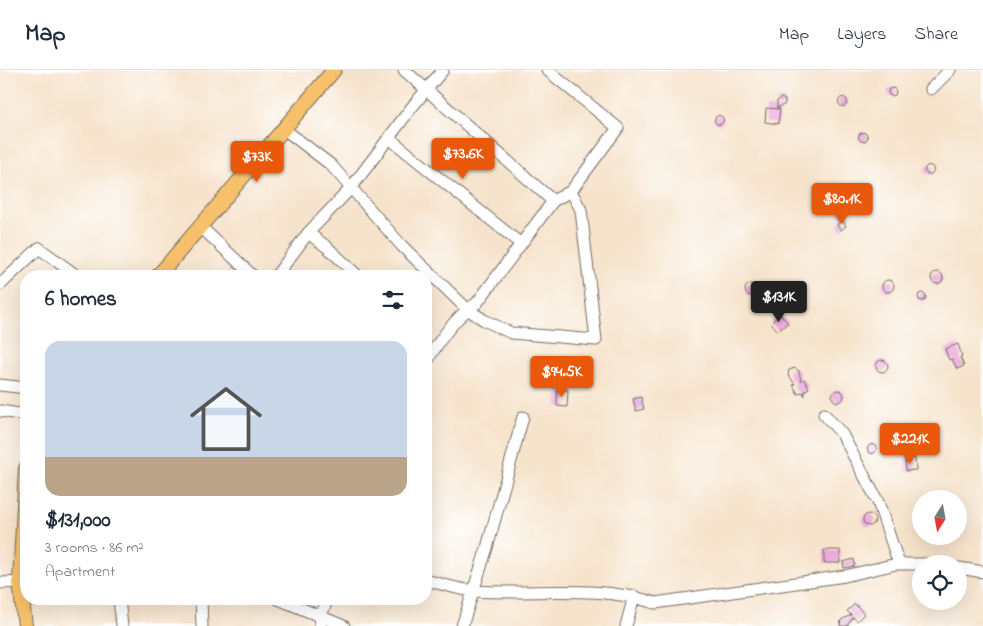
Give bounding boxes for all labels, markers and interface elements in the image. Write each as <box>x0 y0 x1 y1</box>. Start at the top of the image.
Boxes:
text: Map <box>25 17 66 52</box>
text: Map <box>779 22 809 48</box>
text: Layers <box>837 22 887 48</box>
text: Share <box>915 22 958 48</box>
pin: $73.6K <box>422 138 504 180</box>
pin: $73K <box>227 140 287 183</box>
text: $73.6K <box>443 142 483 166</box>
text: $73K <box>242 145 272 169</box>
pin: $80.1K <box>801 182 883 225</box>
text: $80.1K <box>823 187 861 211</box>
pin: $131K <box>744 280 814 323</box>
text: 6 homes <box>45 285 117 315</box>
text: $131K <box>762 285 796 309</box>
icon: filters <box>379 286 407 314</box>
pin: $94.5K <box>521 356 603 398</box>
text: $94.5K <box>541 360 583 384</box>
icon: home <box>181 374 271 464</box>
pin: $221K <box>875 422 945 465</box>
text: $221K <box>891 427 929 451</box>
north arrow <box>912 490 968 545</box>
map controls <box>912 490 967 610</box>
text: $131,000 <box>45 506 111 536</box>
text: 3 rooms · 86 m² <box>45 536 143 560</box>
button: locate <box>912 555 967 610</box>
text: Apartment <box>45 560 115 584</box>

